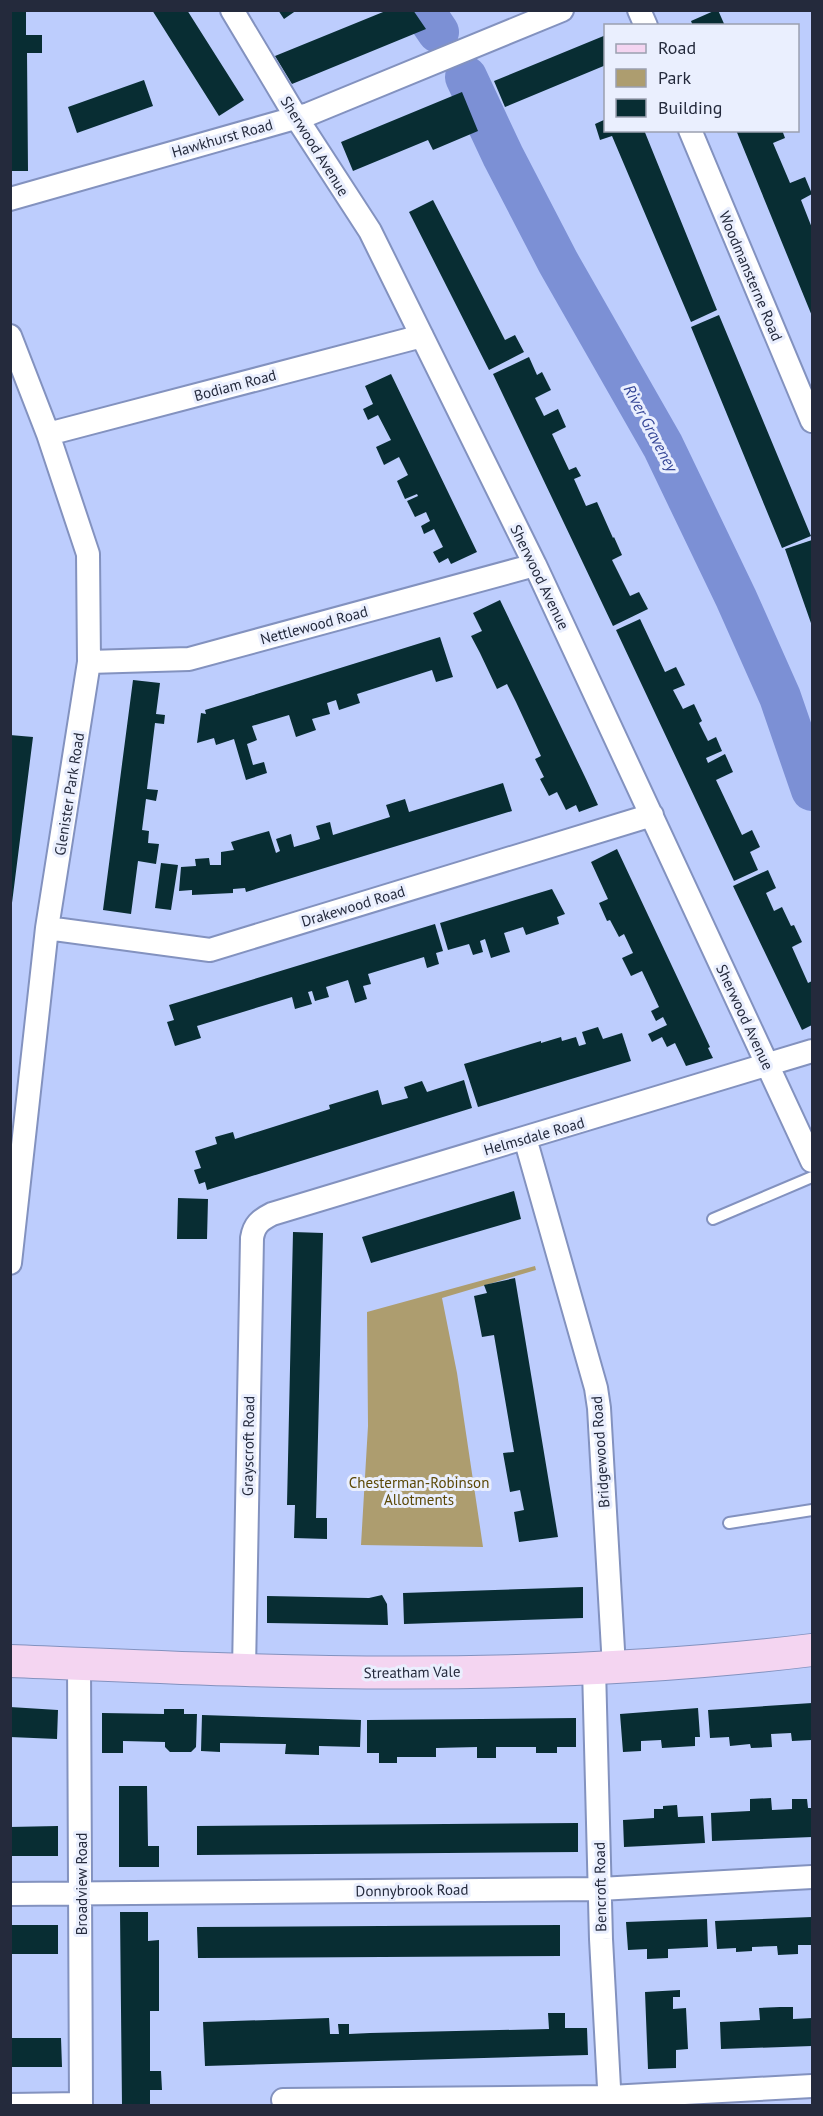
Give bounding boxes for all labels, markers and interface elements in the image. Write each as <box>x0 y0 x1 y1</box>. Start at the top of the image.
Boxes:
legend <box>604 24 799 132</box>
text: Road <box>658 36 696 59</box>
text: Park <box>658 66 691 89</box>
street label: Sherwood Avenue <box>277 93 353 199</box>
text: Building <box>658 96 722 119</box>
street label: Hawkhurst Road <box>169 114 275 162</box>
street label: Woodmansterne Road <box>715 208 787 344</box>
street label: Bodiam Road <box>192 365 278 405</box>
water label: River Graveney <box>620 381 683 476</box>
street label: Sherwood Avenue <box>506 521 574 633</box>
street label: Nettlewood Road <box>258 602 370 648</box>
street label: Glenister Park Road <box>50 731 88 857</box>
street label: Drakewood Road <box>299 881 407 931</box>
street label: Sherwood Avenue <box>712 961 778 1073</box>
street label: Helmsdale Road <box>481 1113 587 1159</box>
street label: Bridgewood Road <box>587 1395 613 1509</box>
street label: Grayscroft Road <box>238 1396 258 1496</box>
park label: Chesterman-Robinson Allotments <box>349 1473 489 1509</box>
street label: Streatham Vale <box>363 1662 461 1682</box>
street label: Broadview Road <box>72 1833 91 1935</box>
street label: Bencroft Road <box>590 1842 610 1932</box>
street label: Donnybrook Road <box>355 1880 469 1900</box>

